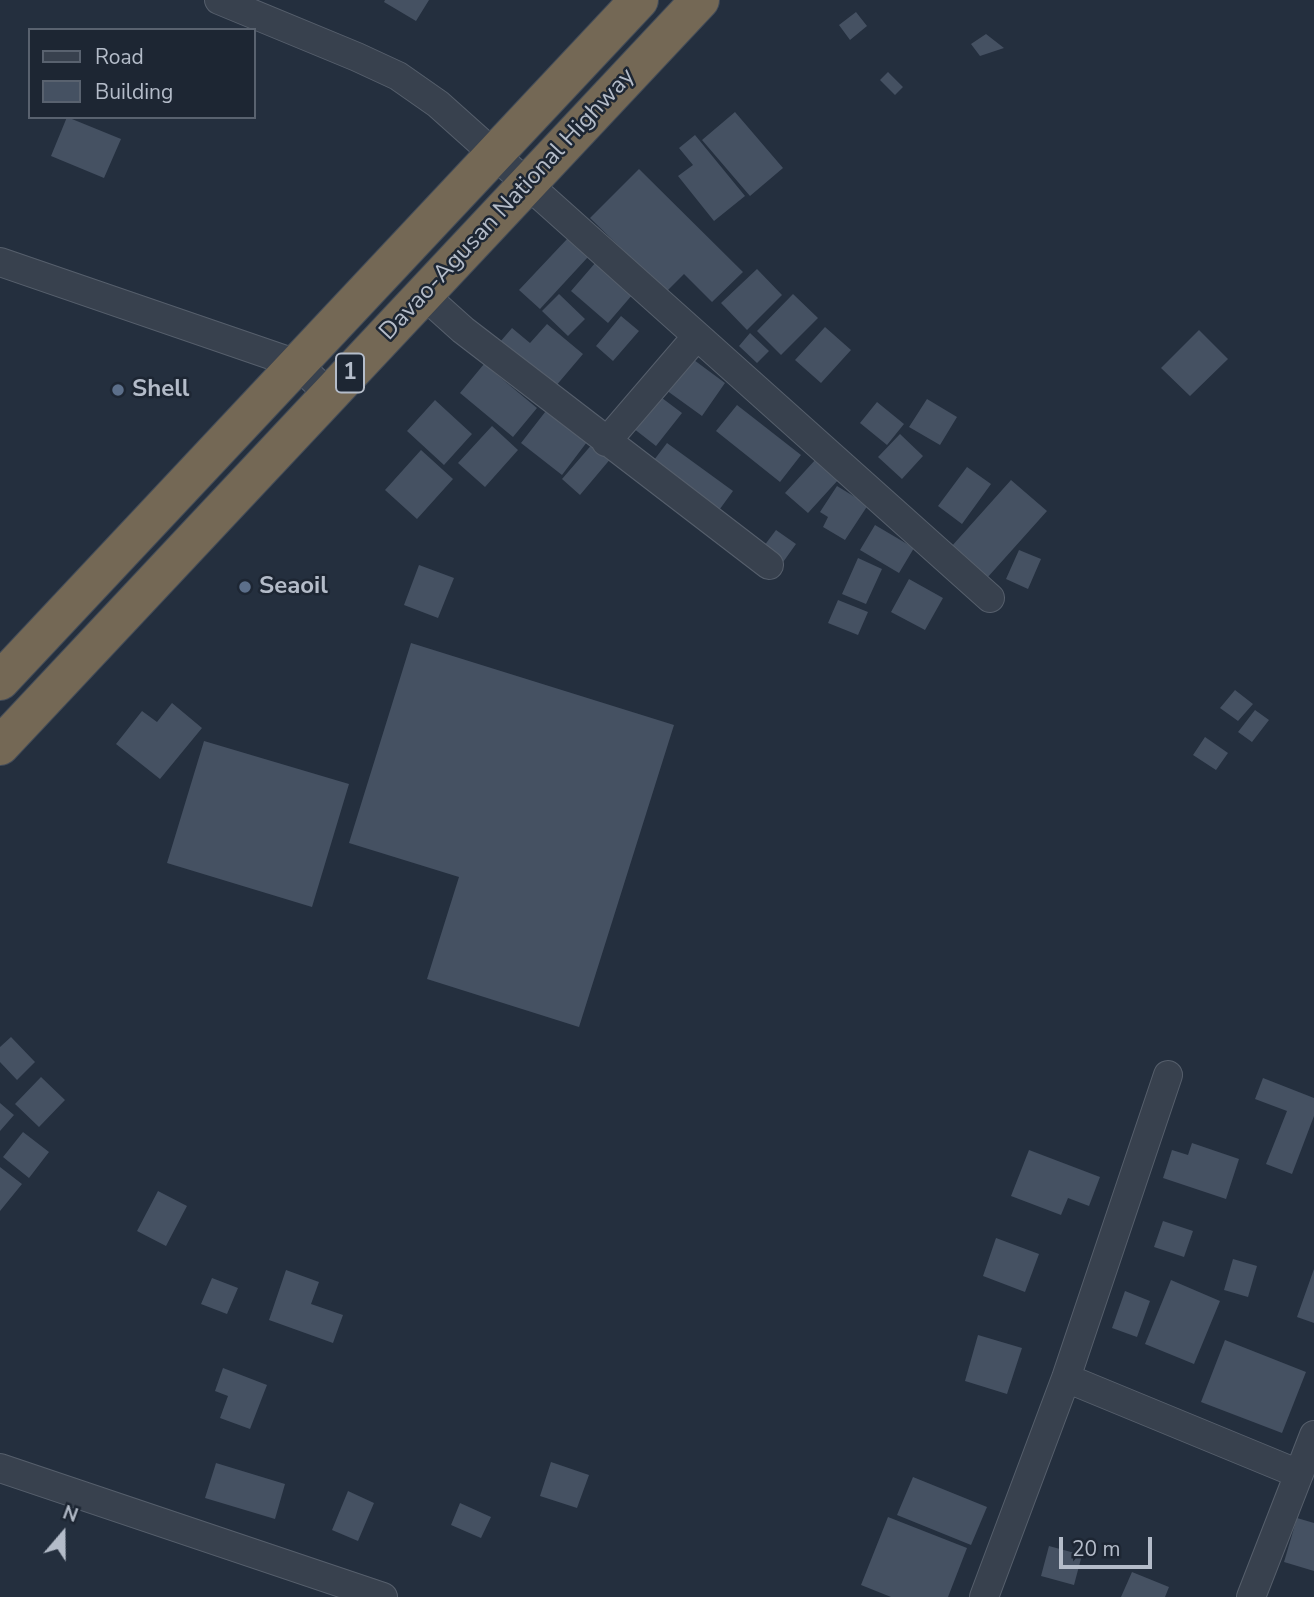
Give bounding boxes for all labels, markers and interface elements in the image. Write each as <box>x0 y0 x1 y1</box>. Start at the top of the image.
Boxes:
legend <box>28 28 256 119</box>
text: Road <box>95 43 144 71</box>
street label: Davao-Agusan National Highway <box>374 63 642 347</box>
text: Building <box>95 78 173 106</box>
road number: 1 <box>336 354 364 392</box>
place label: Shell <box>132 376 190 404</box>
marker: Shell <box>110 382 126 398</box>
place label: Seaoil <box>259 573 328 601</box>
marker: Seaoil <box>237 579 253 595</box>
north arrow <box>28 1499 98 1569</box>
text: N <box>59 1500 81 1529</box>
scale bar <box>1062 1524 1155 1568</box>
text: 20 m <box>1072 1535 1121 1563</box>

